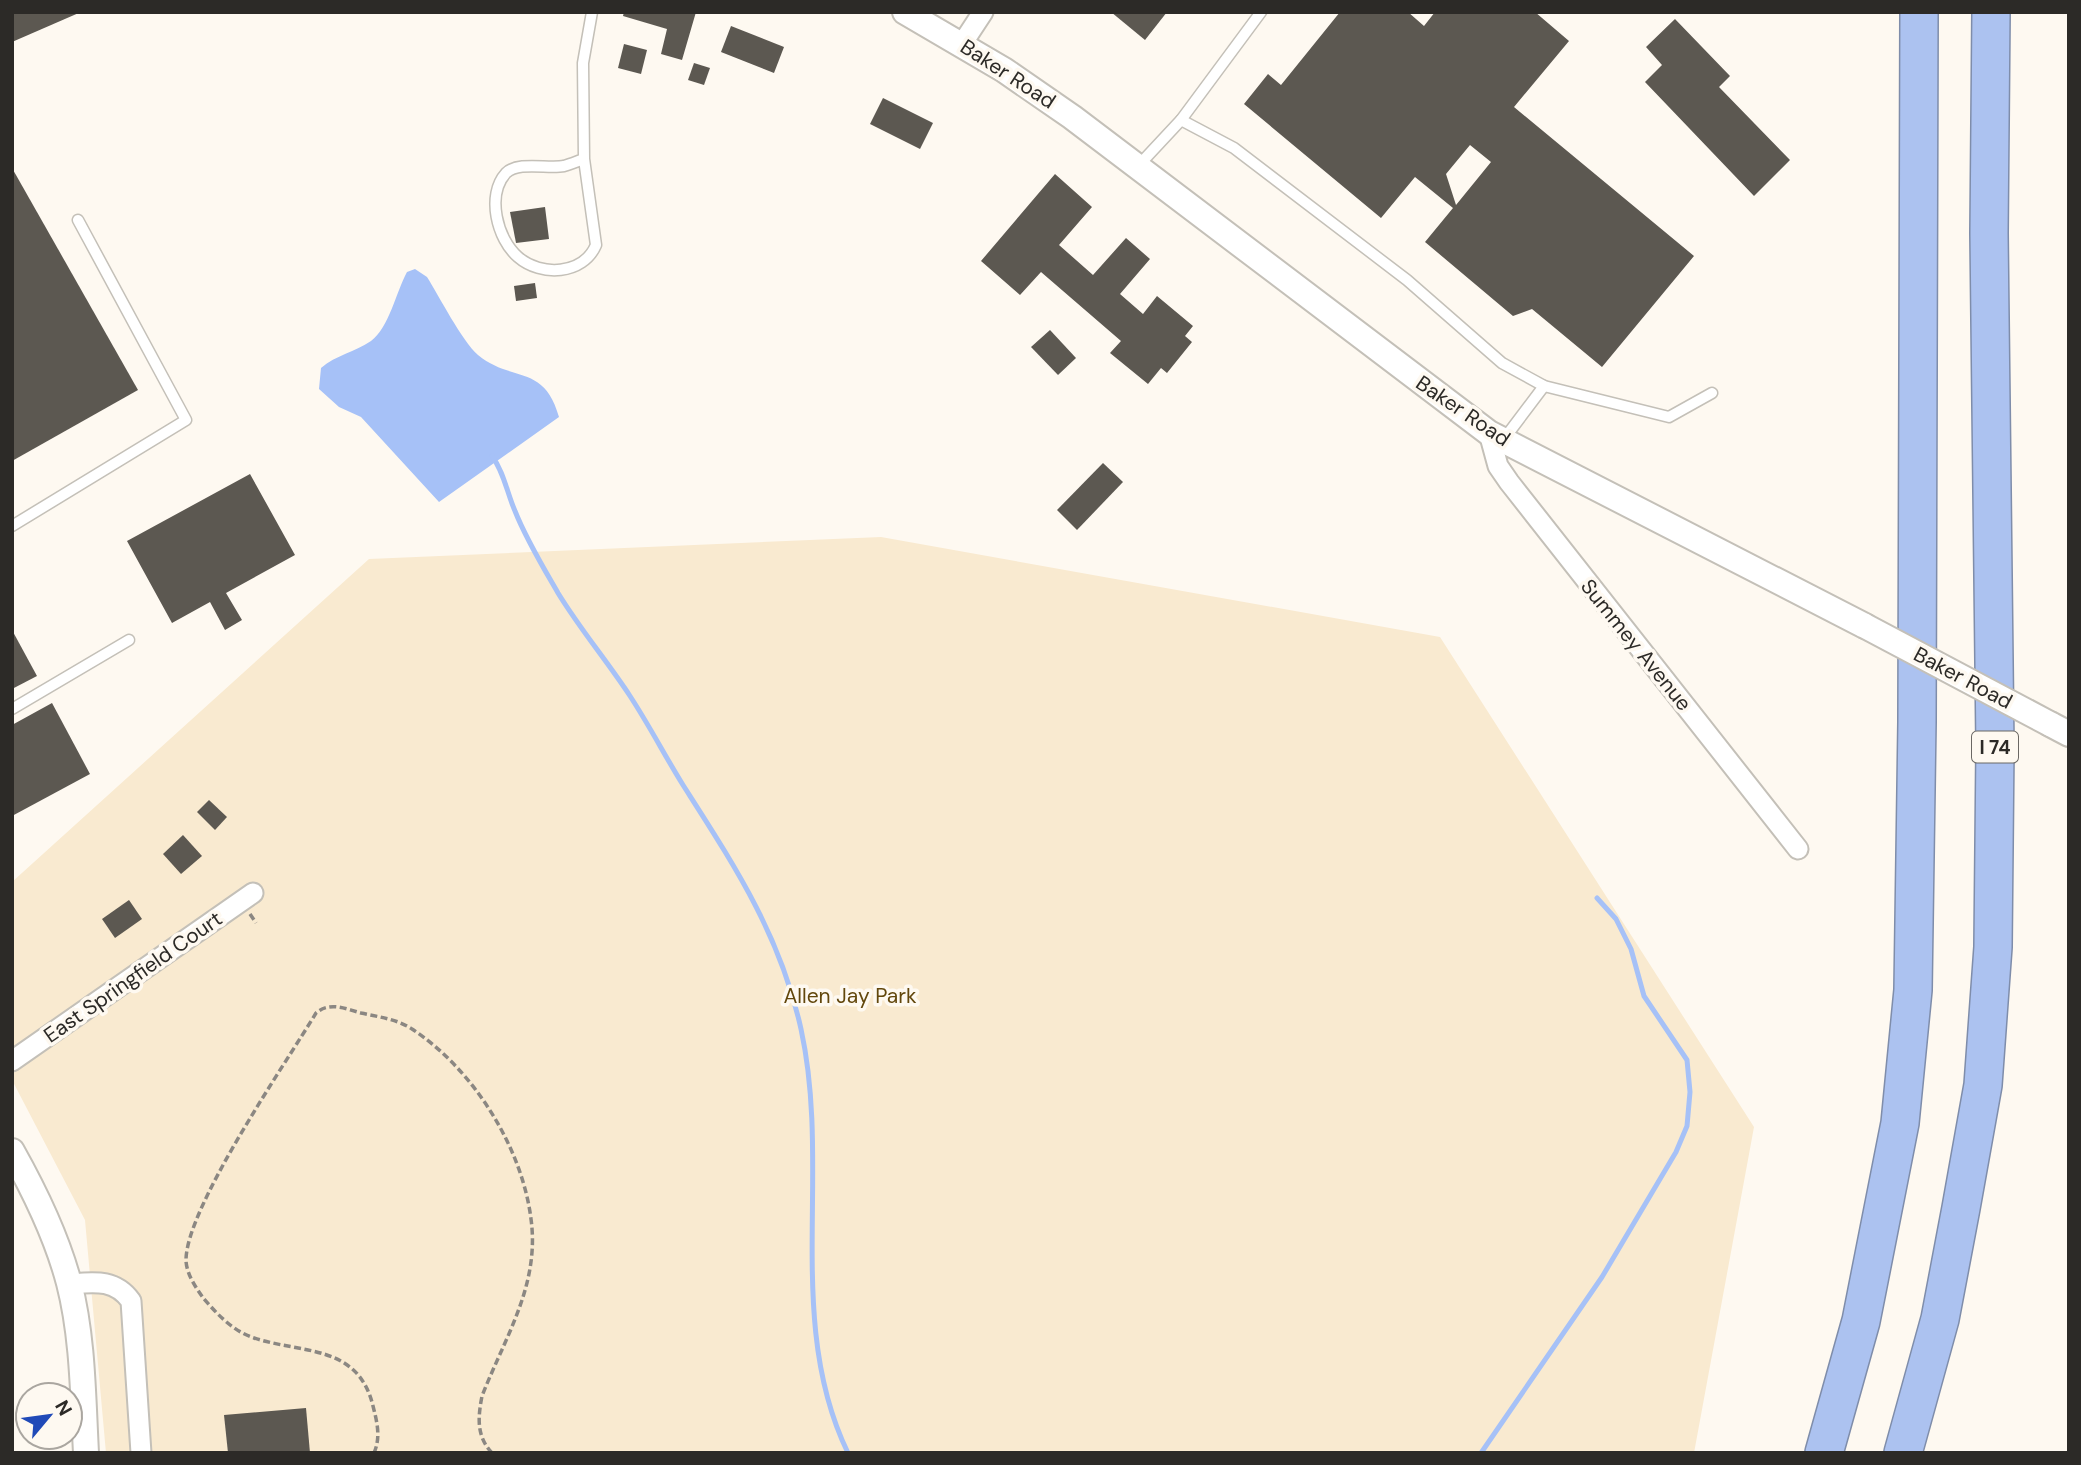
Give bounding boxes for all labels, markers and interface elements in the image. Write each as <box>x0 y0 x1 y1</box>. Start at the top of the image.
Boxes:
street label: Baker Road <box>955 33 1061 115</box>
street label: Baker Road <box>1410 369 1516 453</box>
street label: Summey Avenue <box>1574 573 1698 717</box>
street label: Baker Road <box>1909 640 2017 716</box>
road number: I 74 <box>1972 732 2018 762</box>
street label: East Springfield Court <box>38 905 228 1049</box>
park label: Allen Jay Park <box>783 982 917 1010</box>
north arrow <box>14 1381 84 1451</box>
text: N <box>49 1396 78 1420</box>

